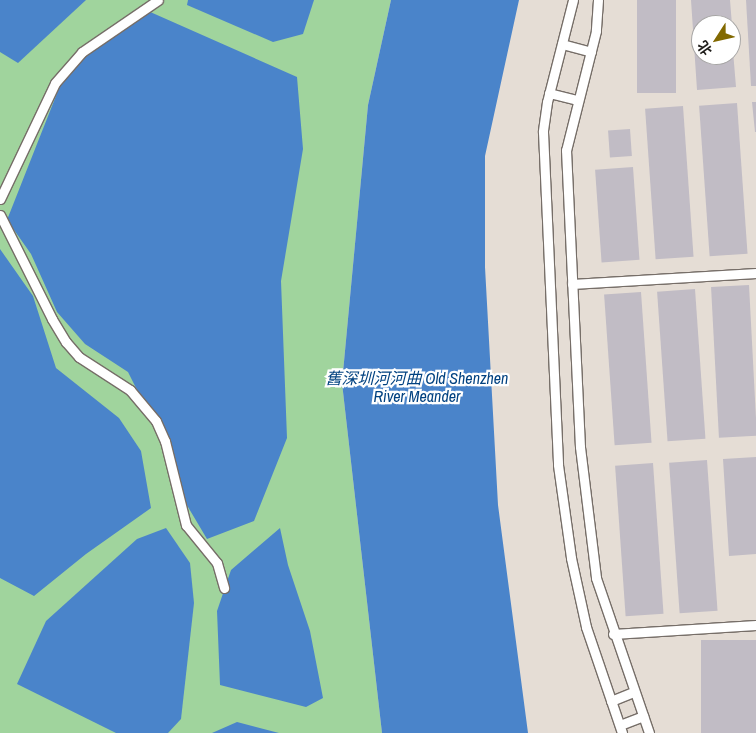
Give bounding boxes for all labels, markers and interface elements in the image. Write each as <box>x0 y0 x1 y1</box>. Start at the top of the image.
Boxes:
north arrow <box>691 15 741 65</box>
text: 北 <box>693 37 716 59</box>
water label: 舊深圳河河曲 Old Shenzhen River Meander <box>326 368 508 406</box>

